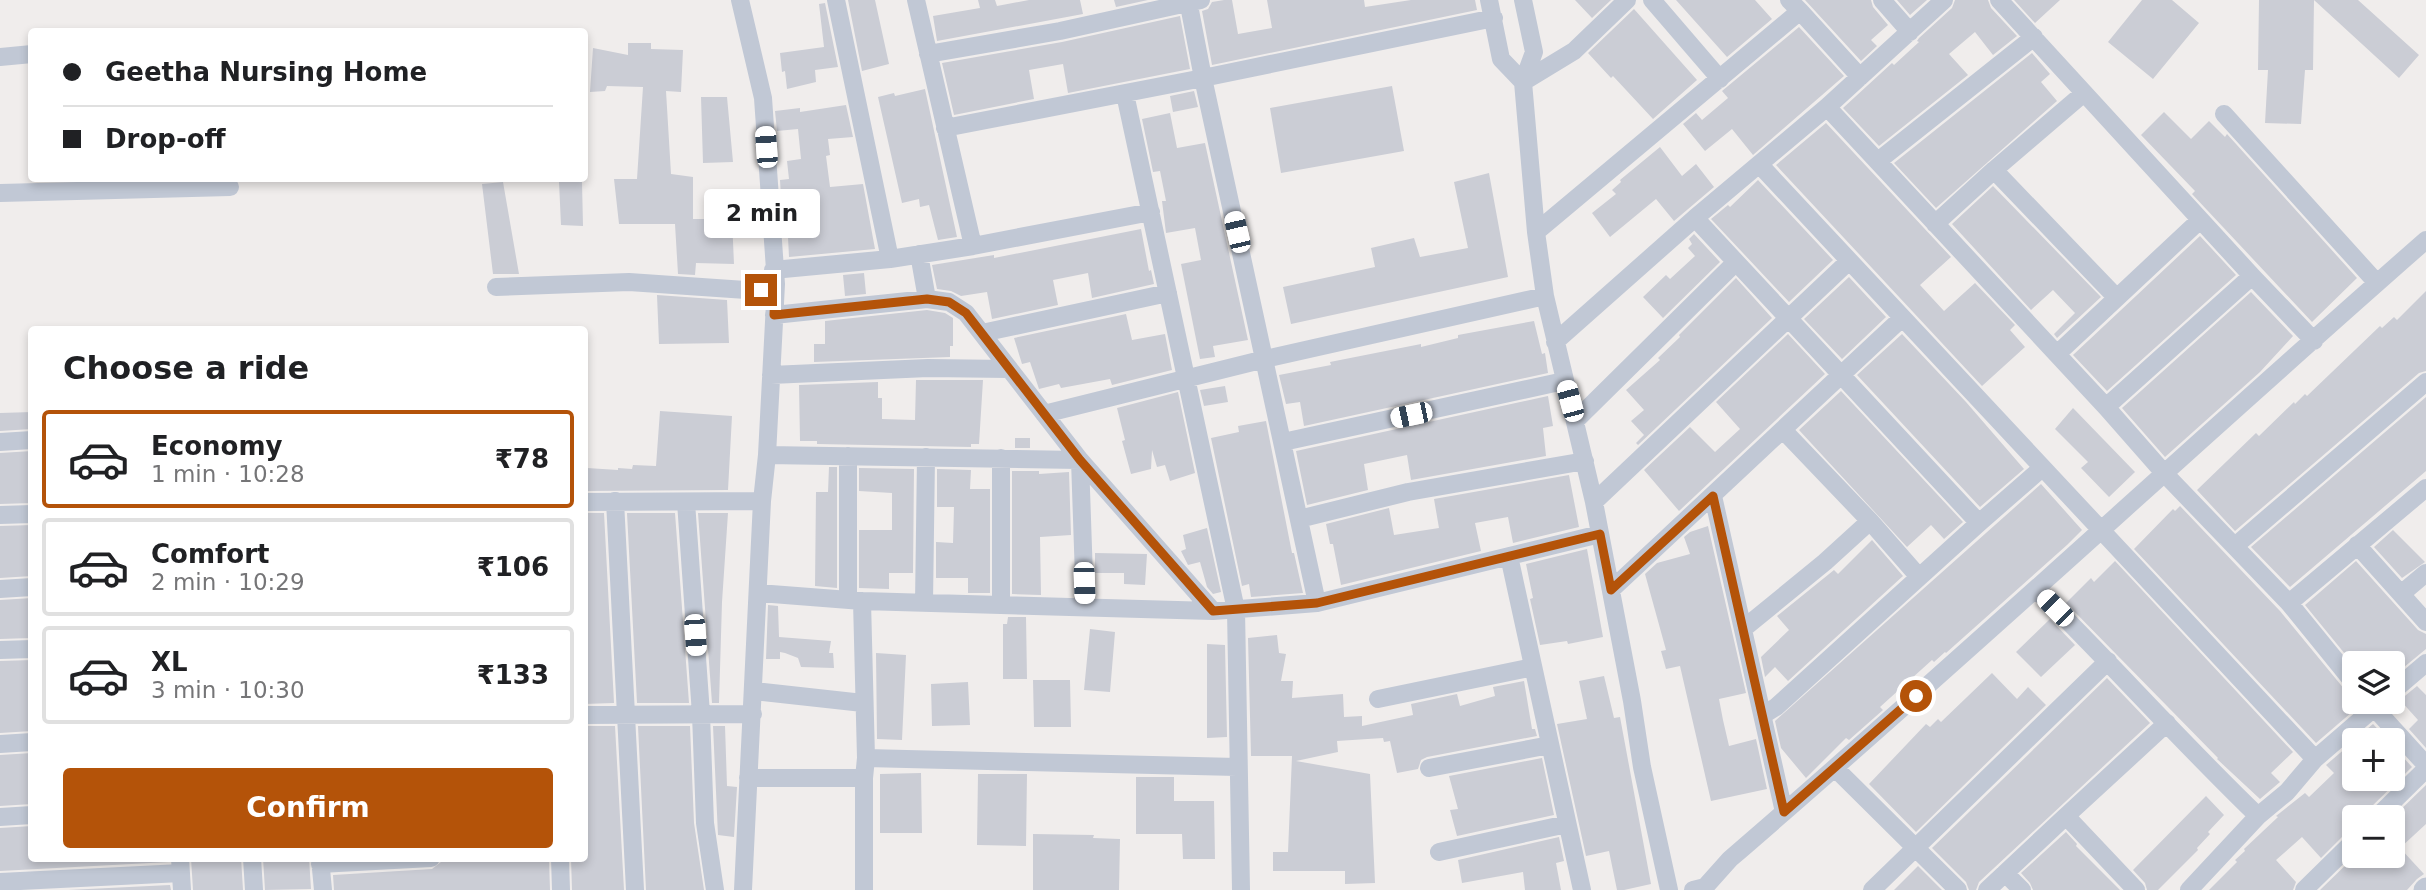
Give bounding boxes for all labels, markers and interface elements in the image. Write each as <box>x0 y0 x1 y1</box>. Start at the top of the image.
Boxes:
text: Geetha Nursing Home <box>105 57 427 87</box>
text: Drop-off <box>105 124 226 154</box>
car <box>755 125 778 169</box>
callout: 2 min <box>703 188 819 238</box>
text: 2 min <box>726 200 798 226</box>
car <box>1223 209 1252 255</box>
route end <box>745 274 777 306</box>
text: Choose a ride <box>63 349 309 387</box>
car <box>1555 378 1586 424</box>
car <box>1389 400 1434 430</box>
icon: car <box>67 428 130 491</box>
text: Economy <box>151 431 282 461</box>
text: ₹78 <box>495 444 549 474</box>
text: 1 min · 10:28 <box>151 461 305 487</box>
icon: car <box>67 536 130 599</box>
text: Comfort <box>151 539 269 569</box>
text: ₹106 <box>477 552 549 582</box>
car <box>1073 562 1096 604</box>
text: 2 min · 10:29 <box>151 569 305 595</box>
car <box>2033 586 2078 630</box>
car <box>684 613 707 657</box>
icon: car <box>67 644 130 707</box>
text: XL <box>151 647 188 677</box>
map controls <box>2342 651 2405 868</box>
button: layers <box>2342 651 2405 714</box>
text: ₹133 <box>477 660 549 690</box>
text: 3 min · 10:30 <box>151 677 305 703</box>
route start <box>1900 680 1932 712</box>
button: + <box>2342 728 2405 791</box>
button: Confirm <box>63 768 553 848</box>
button: − <box>2342 805 2405 868</box>

